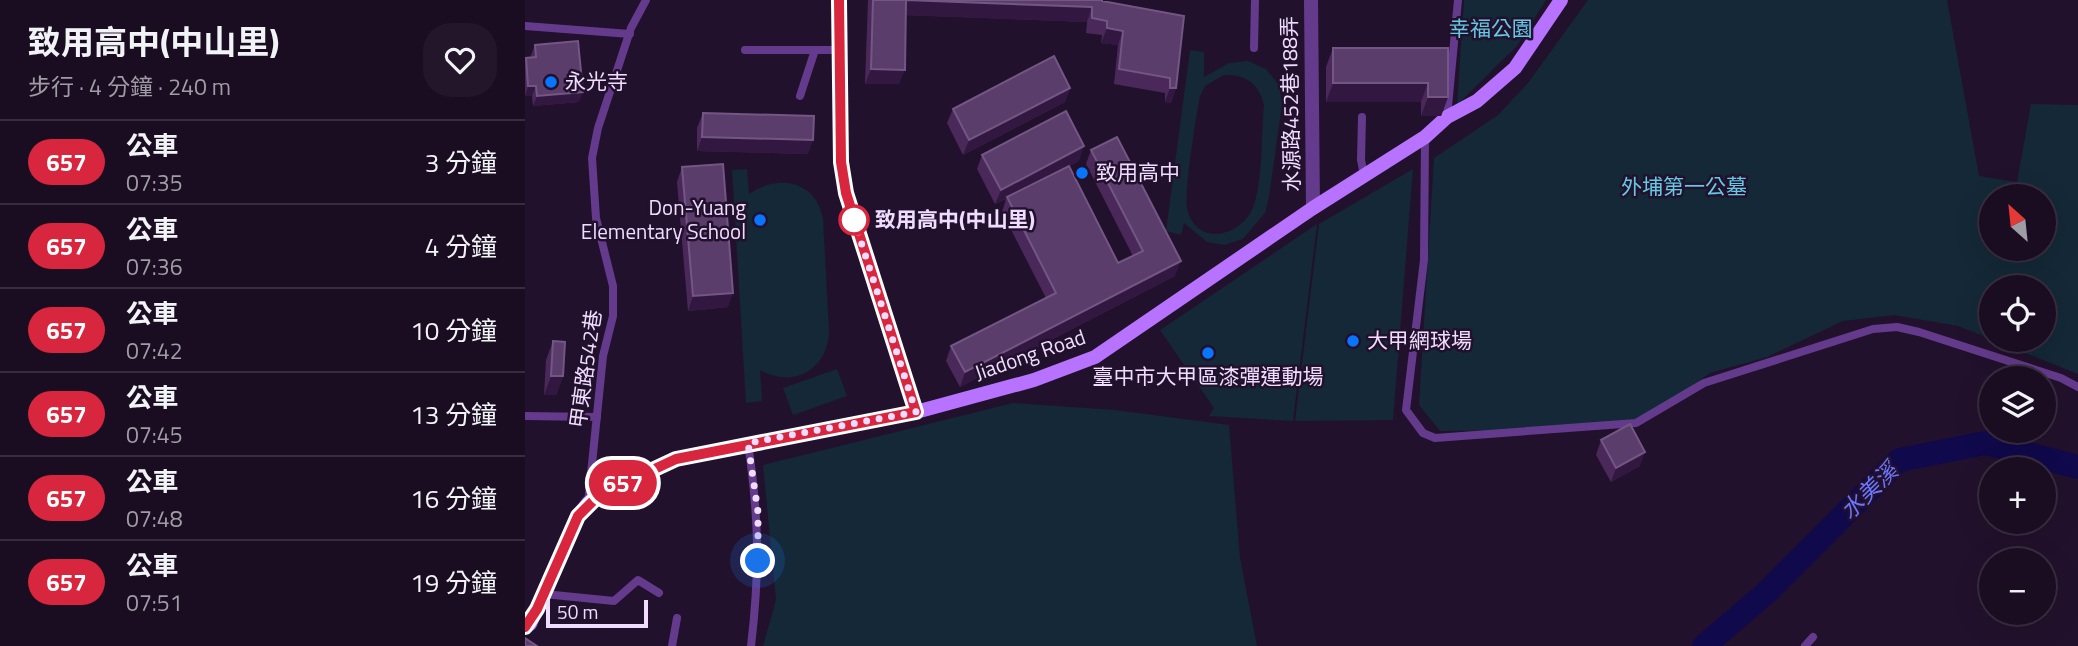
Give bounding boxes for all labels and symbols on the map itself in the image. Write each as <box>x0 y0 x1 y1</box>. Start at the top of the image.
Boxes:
park label: 幸福公園 <box>1449 12 1533 44</box>
street label: 水源路452巷188弄 <box>1272 16 1308 192</box>
place label: 永光寺 <box>565 65 628 97</box>
marker: 永光寺 <box>543 74 559 90</box>
place label: 致用高中 <box>1096 156 1180 188</box>
marker: 致用高中 <box>1074 165 1090 181</box>
park label: 外埔第一公墓 <box>1621 170 1747 202</box>
north arrow <box>1979 184 2056 261</box>
place label: Don-Yuang Elementary School <box>581 191 746 247</box>
place label: 致用高中(中山里) <box>875 203 1035 235</box>
marker: 致用高中(中山里) <box>839 205 869 235</box>
marker: Don-Yuang Elementary School <box>752 212 768 228</box>
street label: 甲東路542巷 <box>561 308 609 430</box>
street label: Jiadong Road <box>970 320 1090 388</box>
place label: 大甲網球場 <box>1367 324 1472 356</box>
marker: 大甲網球場 <box>1345 333 1361 349</box>
marker: 臺中市大甲區漆彈運動場 <box>1200 345 1216 361</box>
place label: 臺中市大甲區漆彈運動場 <box>1093 360 1324 392</box>
water label: 水美溪 <box>1832 452 1908 527</box>
line badge: 657 <box>583 460 663 506</box>
your location <box>740 543 775 578</box>
scale bar <box>546 597 647 629</box>

